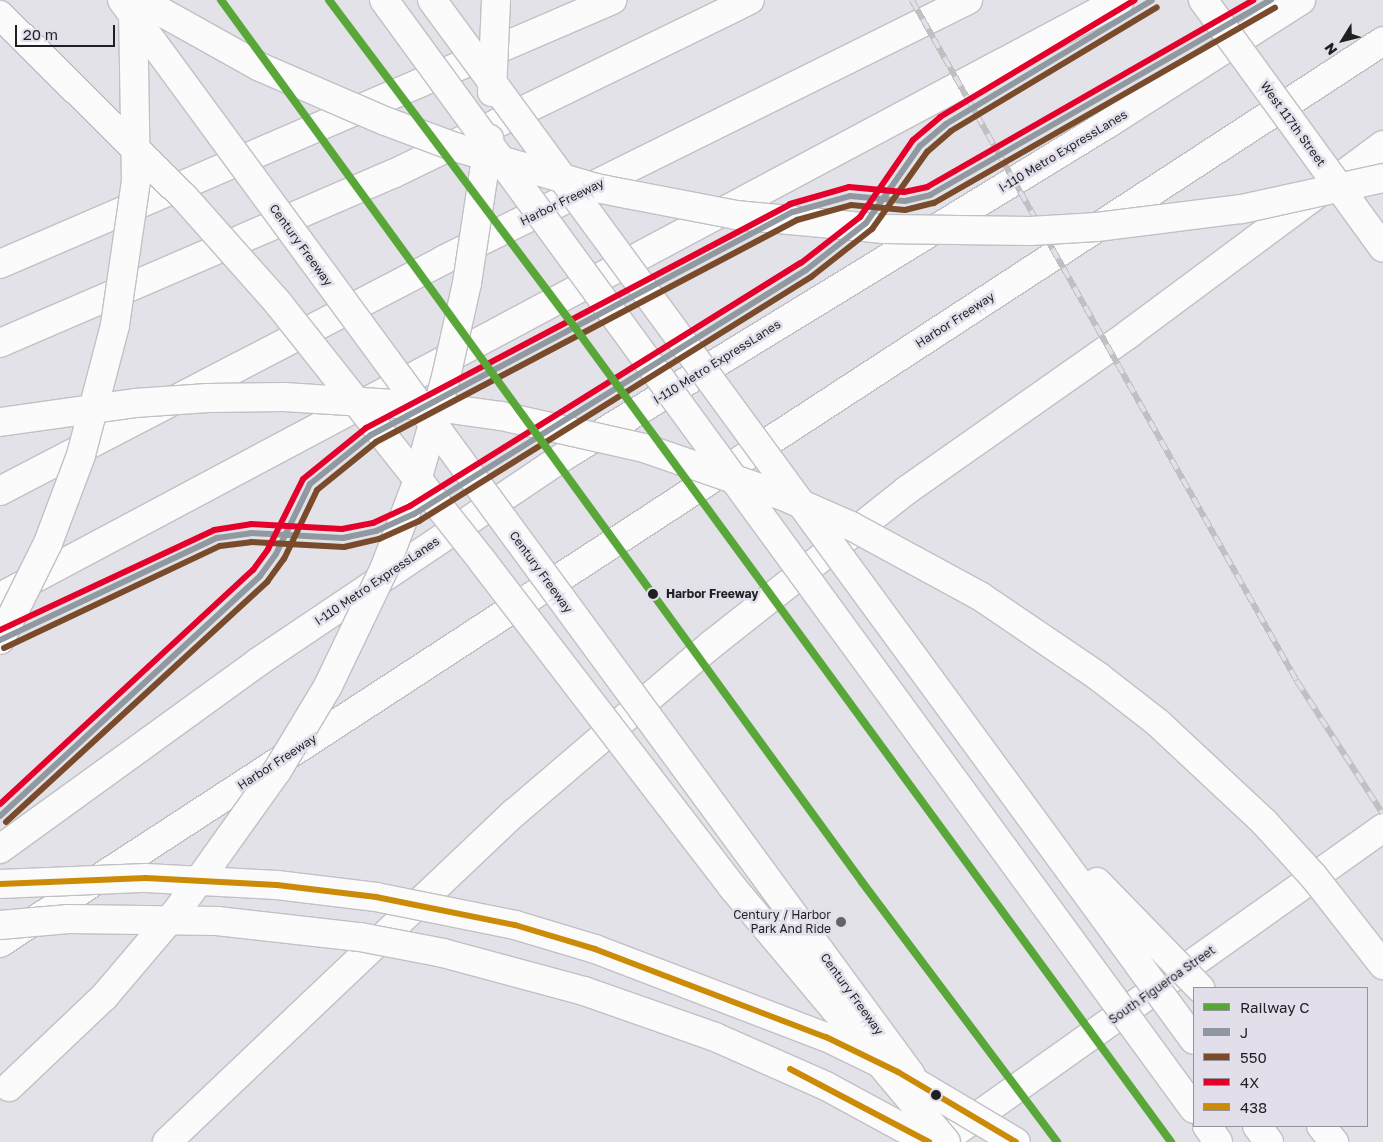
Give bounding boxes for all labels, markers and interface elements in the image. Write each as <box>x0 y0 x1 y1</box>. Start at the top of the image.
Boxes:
scale bar <box>18 15 118 47</box>
north arrow <box>1318 15 1368 65</box>
text: 20 m <box>23 25 58 43</box>
text: N <box>1320 40 1340 58</box>
street label: West 117th Street <box>1258 79 1328 169</box>
street label: I-110 Metro ExpressLanes <box>996 107 1130 195</box>
street label: Harbor Freeway <box>518 176 606 228</box>
street label: Century Freeway <box>267 201 335 289</box>
street label: Harbor Freeway <box>913 289 997 351</box>
street label: I-110 Metro ExpressLanes <box>651 317 783 407</box>
street label: Century Freeway <box>507 528 575 616</box>
street label: I-110 Metro ExpressLanes <box>312 534 442 628</box>
marker: Harbor Freeway <box>644 585 662 603</box>
place label: Harbor Freeway <box>666 587 758 601</box>
street label: Harbor Freeway <box>235 731 319 793</box>
place label: Century / Harbor Park And Ride <box>733 908 831 936</box>
marker: Century / Harbor Park And Ride <box>835 916 847 928</box>
street label: South Figueroa Street <box>1106 943 1218 1027</box>
street label: Century Freeway <box>818 950 886 1038</box>
legend <box>1193 987 1368 1127</box>
text: Railway C <box>1240 998 1310 1016</box>
text: J <box>1240 1023 1248 1041</box>
text: 550 <box>1240 1048 1267 1066</box>
text: 4X <box>1240 1073 1259 1091</box>
unlabelled marker <box>931 1090 941 1100</box>
text: 438 <box>1240 1098 1267 1116</box>

